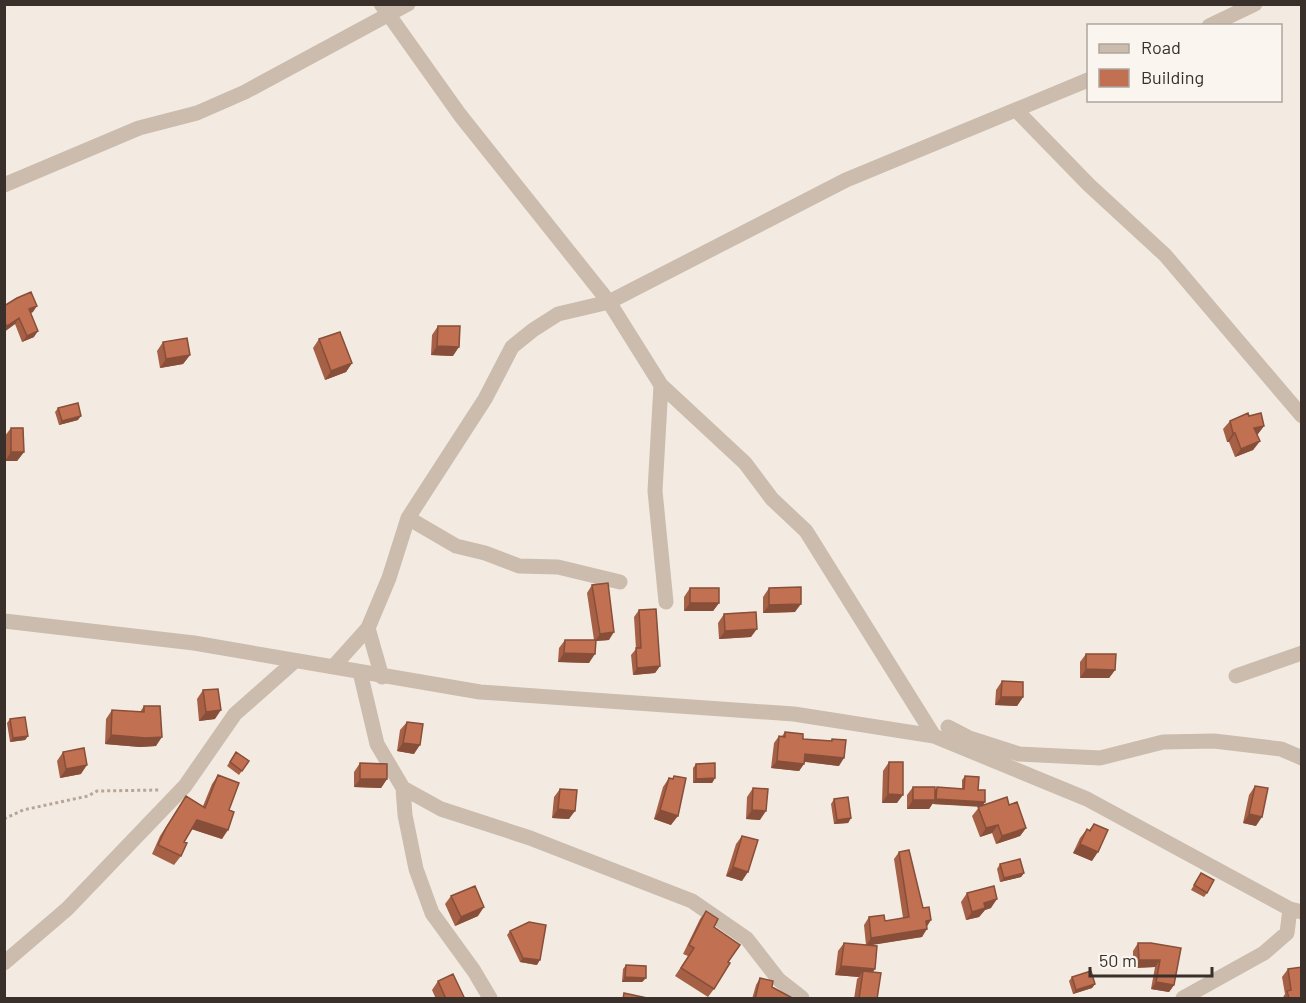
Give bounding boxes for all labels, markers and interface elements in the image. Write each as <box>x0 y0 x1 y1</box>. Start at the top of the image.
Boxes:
legend <box>1087 24 1282 102</box>
text: Road <box>1141 36 1181 58</box>
text: Building <box>1141 66 1204 88</box>
scale bar <box>1090 940 1212 978</box>
text: 50 m <box>1099 949 1137 971</box>

